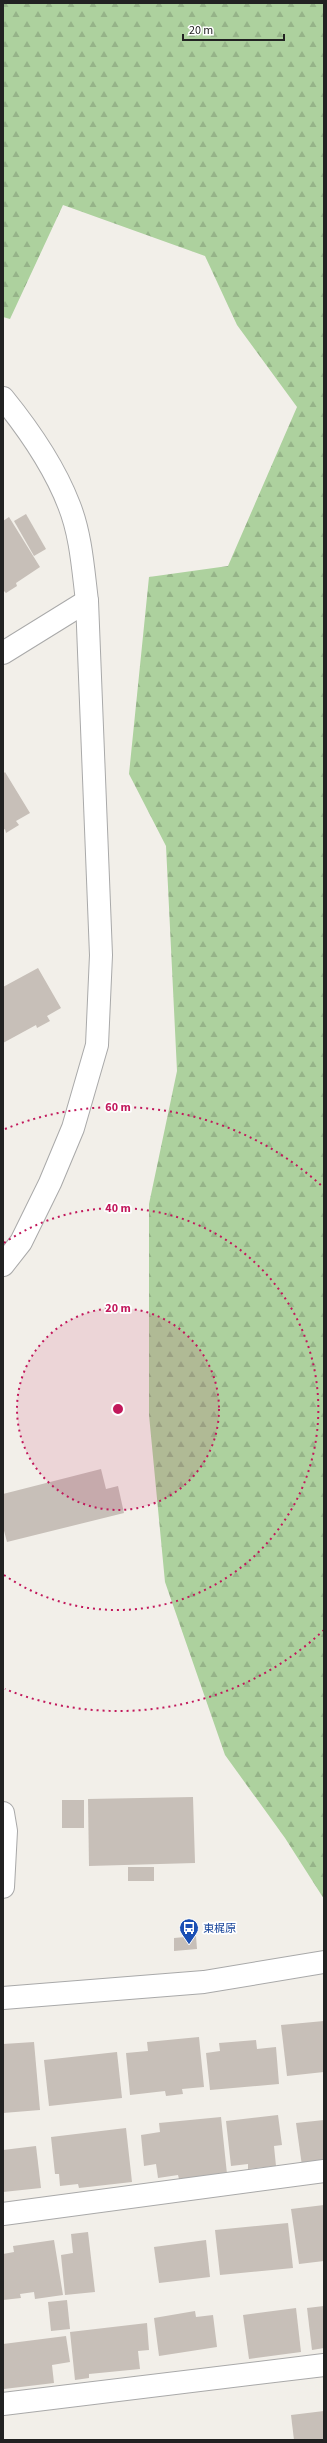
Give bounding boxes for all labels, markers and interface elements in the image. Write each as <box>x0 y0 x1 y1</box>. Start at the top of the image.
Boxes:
scale bar <box>183 16 284 42</box>
text: 20 m <box>189 22 213 39</box>
text: 60 m <box>105 1099 131 1116</box>
text: 40 m <box>105 1200 131 1217</box>
text: 20 m <box>105 1300 131 1317</box>
centre of rings <box>111 1402 125 1416</box>
bus stop icon: 東梶原 <box>178 1917 200 1945</box>
place label: 東梶原 <box>203 1921 236 1936</box>

